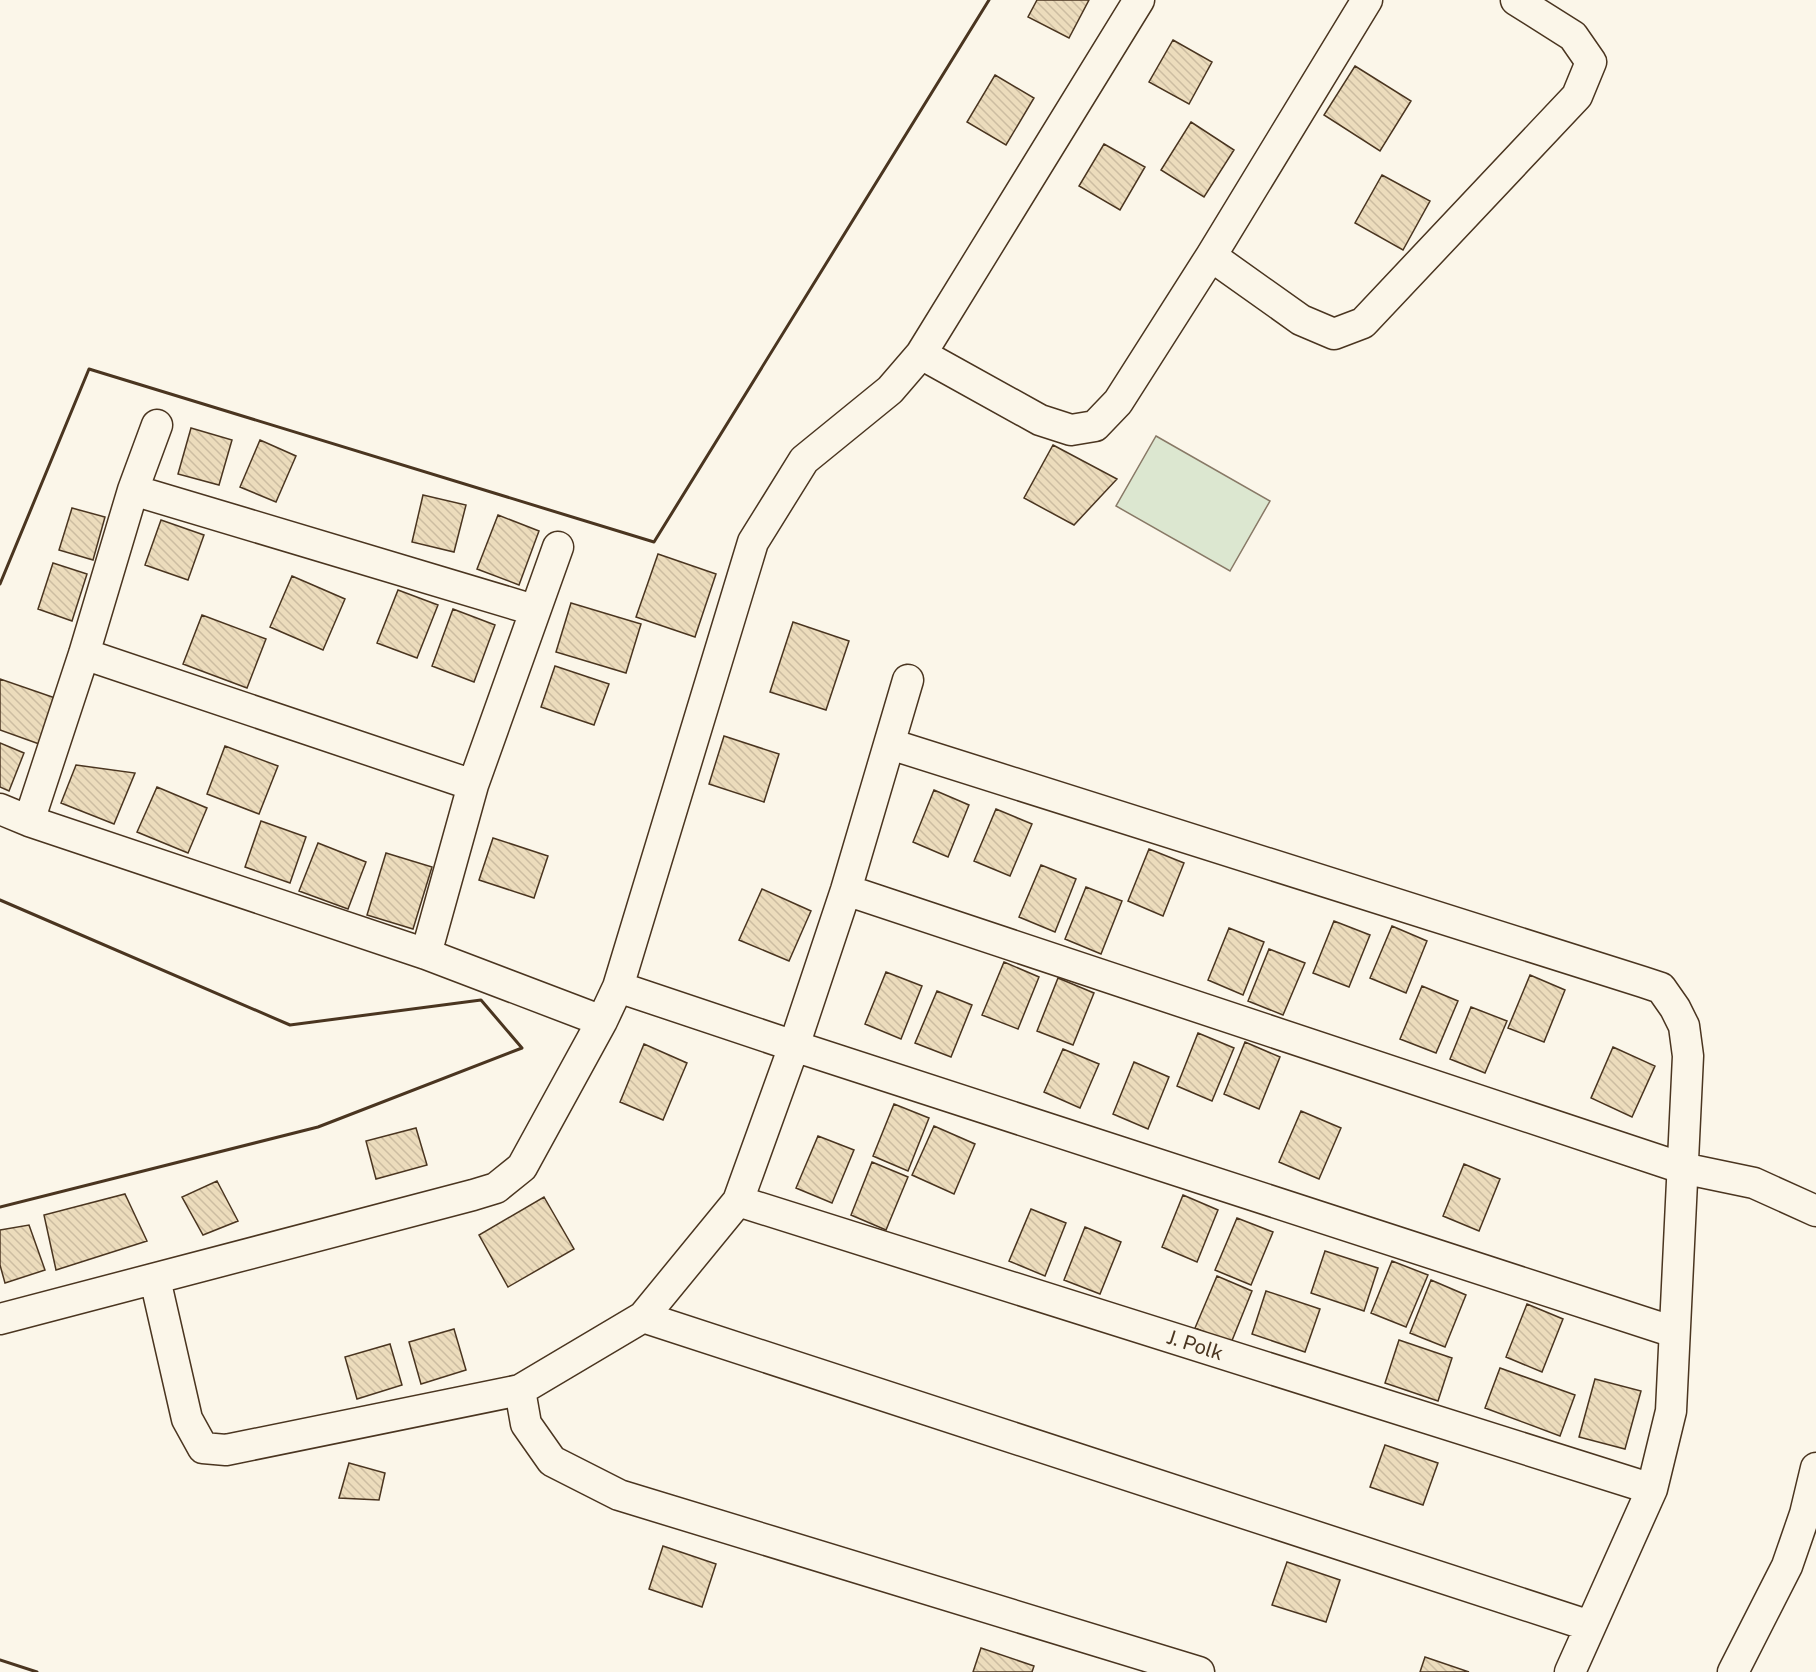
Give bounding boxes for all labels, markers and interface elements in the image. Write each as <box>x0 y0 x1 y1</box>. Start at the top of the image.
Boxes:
street label: J. Polk <box>1164 1325 1226 1365</box>

